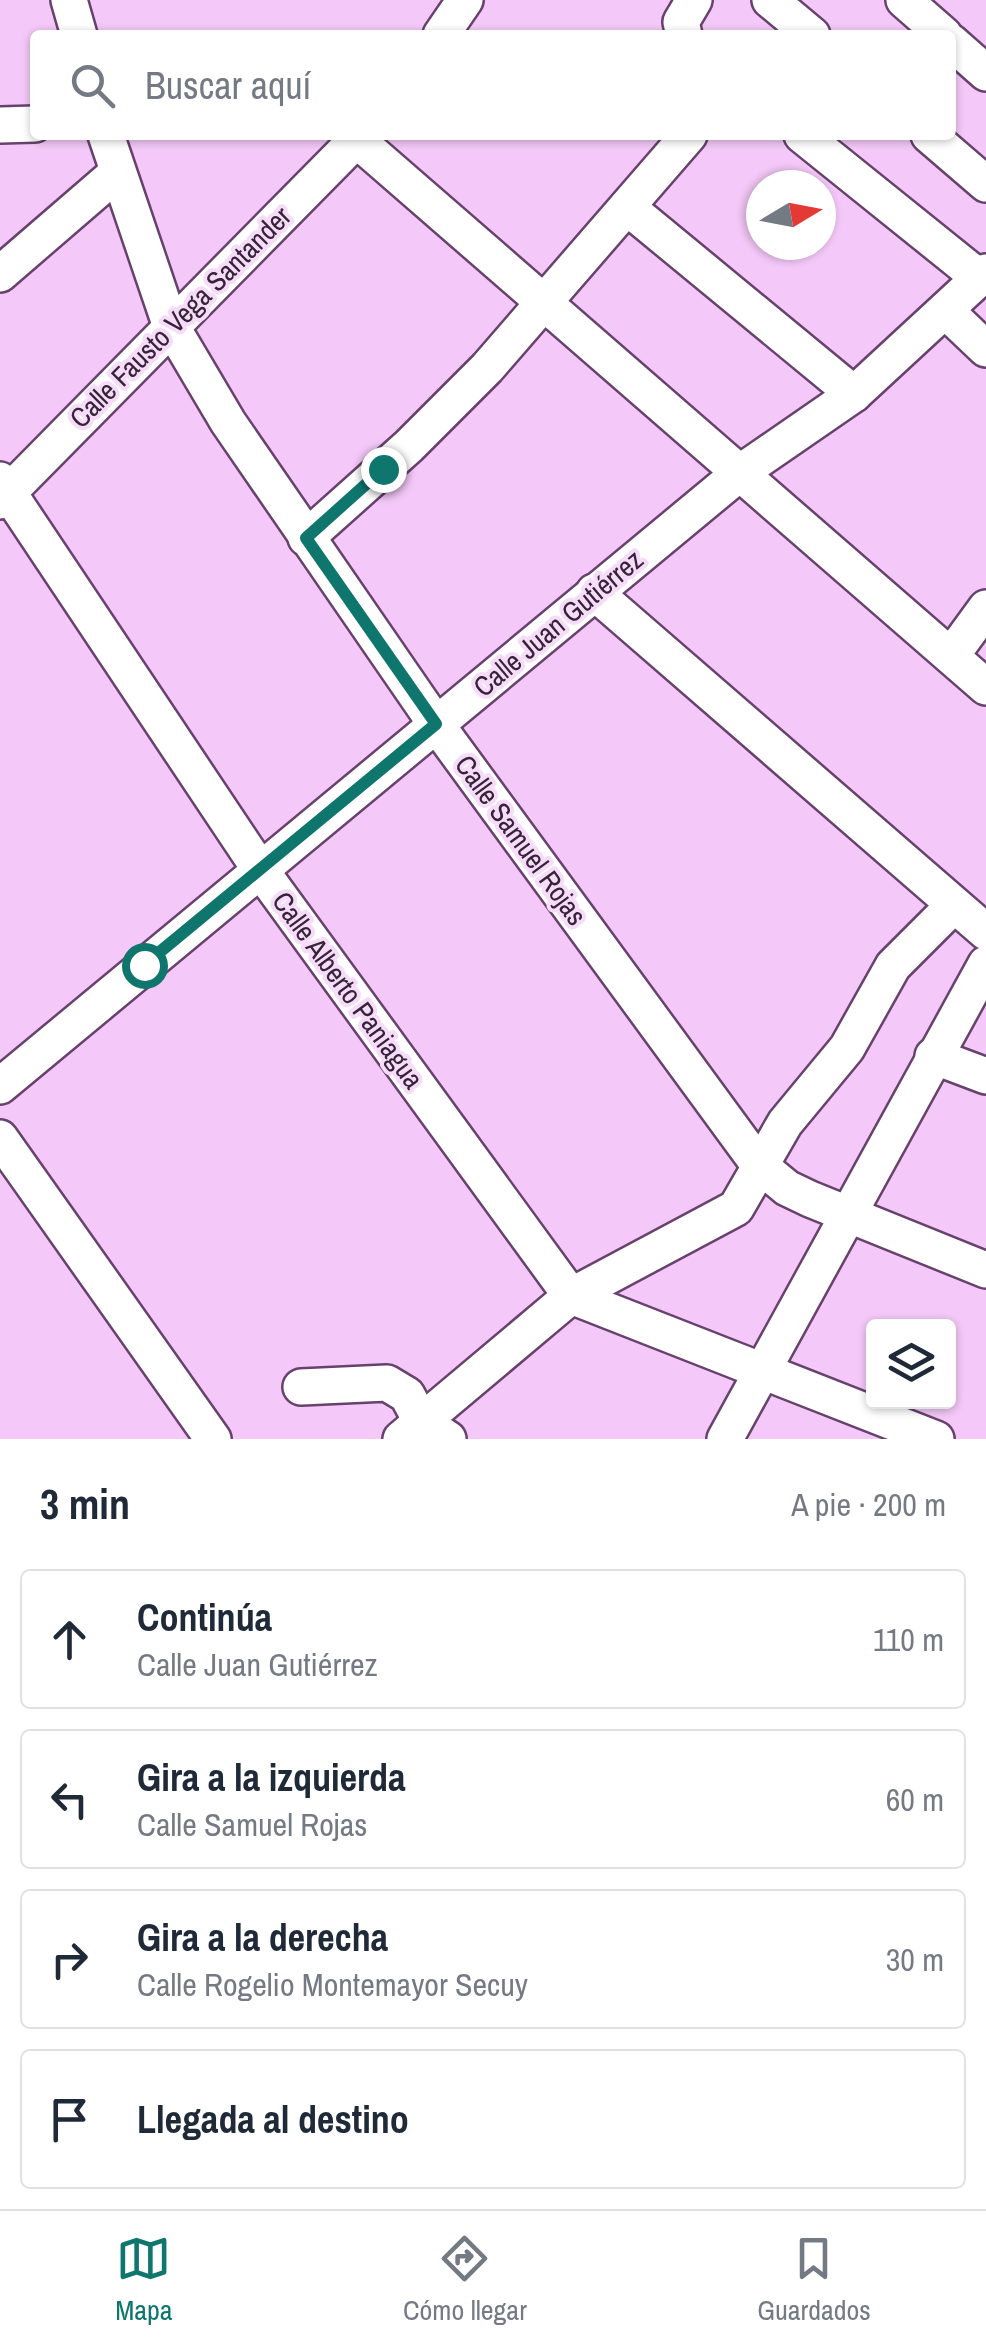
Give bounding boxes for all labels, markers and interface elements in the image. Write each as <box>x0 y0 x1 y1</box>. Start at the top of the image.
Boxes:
search box <box>30 30 956 140</box>
icon: search <box>65 58 120 113</box>
text: Buscar aquí <box>145 60 311 111</box>
north arrow <box>746 170 836 260</box>
street label: Calle Fausto Vega Santander <box>61 198 299 436</box>
route end <box>361 447 407 493</box>
street label: Calle Juan Gutiérrez <box>465 541 651 705</box>
street label: Calle Samuel Rojas <box>446 747 596 933</box>
street label: Calle Alberto Paniagua <box>264 884 433 1096</box>
route start <box>122 943 168 989</box>
map controls <box>866 1319 956 1409</box>
button: layers <box>866 1319 956 1409</box>
text: 3 min <box>40 1476 130 1532</box>
text: A pie · 200 m <box>791 1483 946 1526</box>
text: Continúa <box>137 1592 272 1643</box>
icon: ahead <box>42 1612 97 1667</box>
text: 110 m <box>873 1618 944 1661</box>
text: Calle Juan Gutiérrez <box>137 1643 378 1686</box>
text: Gira a la izquierda <box>137 1752 405 1803</box>
icon: left <box>42 1772 97 1827</box>
text: 60 m <box>886 1778 944 1821</box>
text: Calle Samuel Rojas <box>137 1803 367 1846</box>
text: Gira a la derecha <box>137 1912 388 1963</box>
icon: right <box>42 1932 97 1987</box>
text: 30 m <box>886 1938 944 1981</box>
text: Calle Rogelio Montemayor Secuy <box>137 1963 528 2006</box>
icon: arrive <box>42 2092 97 2147</box>
text: Llegada al destino <box>137 2094 409 2145</box>
tab: Mapa <box>115 2231 173 2329</box>
tab: Cómo llegar <box>403 2231 527 2329</box>
tab: Guardados <box>757 2231 871 2329</box>

